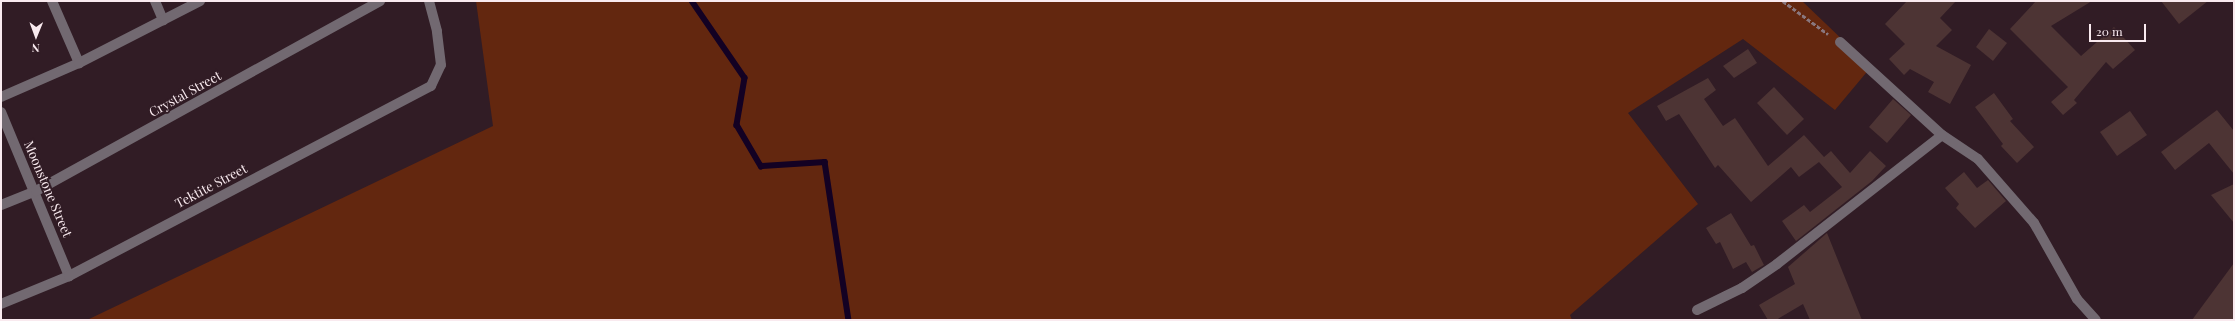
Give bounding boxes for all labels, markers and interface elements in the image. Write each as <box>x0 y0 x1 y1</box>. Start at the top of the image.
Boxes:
north arrow <box>16 16 56 56</box>
scale bar <box>2091 16 2148 42</box>
text: 20 m <box>2096 23 2123 39</box>
text: N <box>32 41 40 56</box>
street label: Crystal Street <box>146 68 224 120</box>
street label: Moonstone Street <box>21 138 75 240</box>
street label: Tektite Street <box>172 161 250 211</box>

